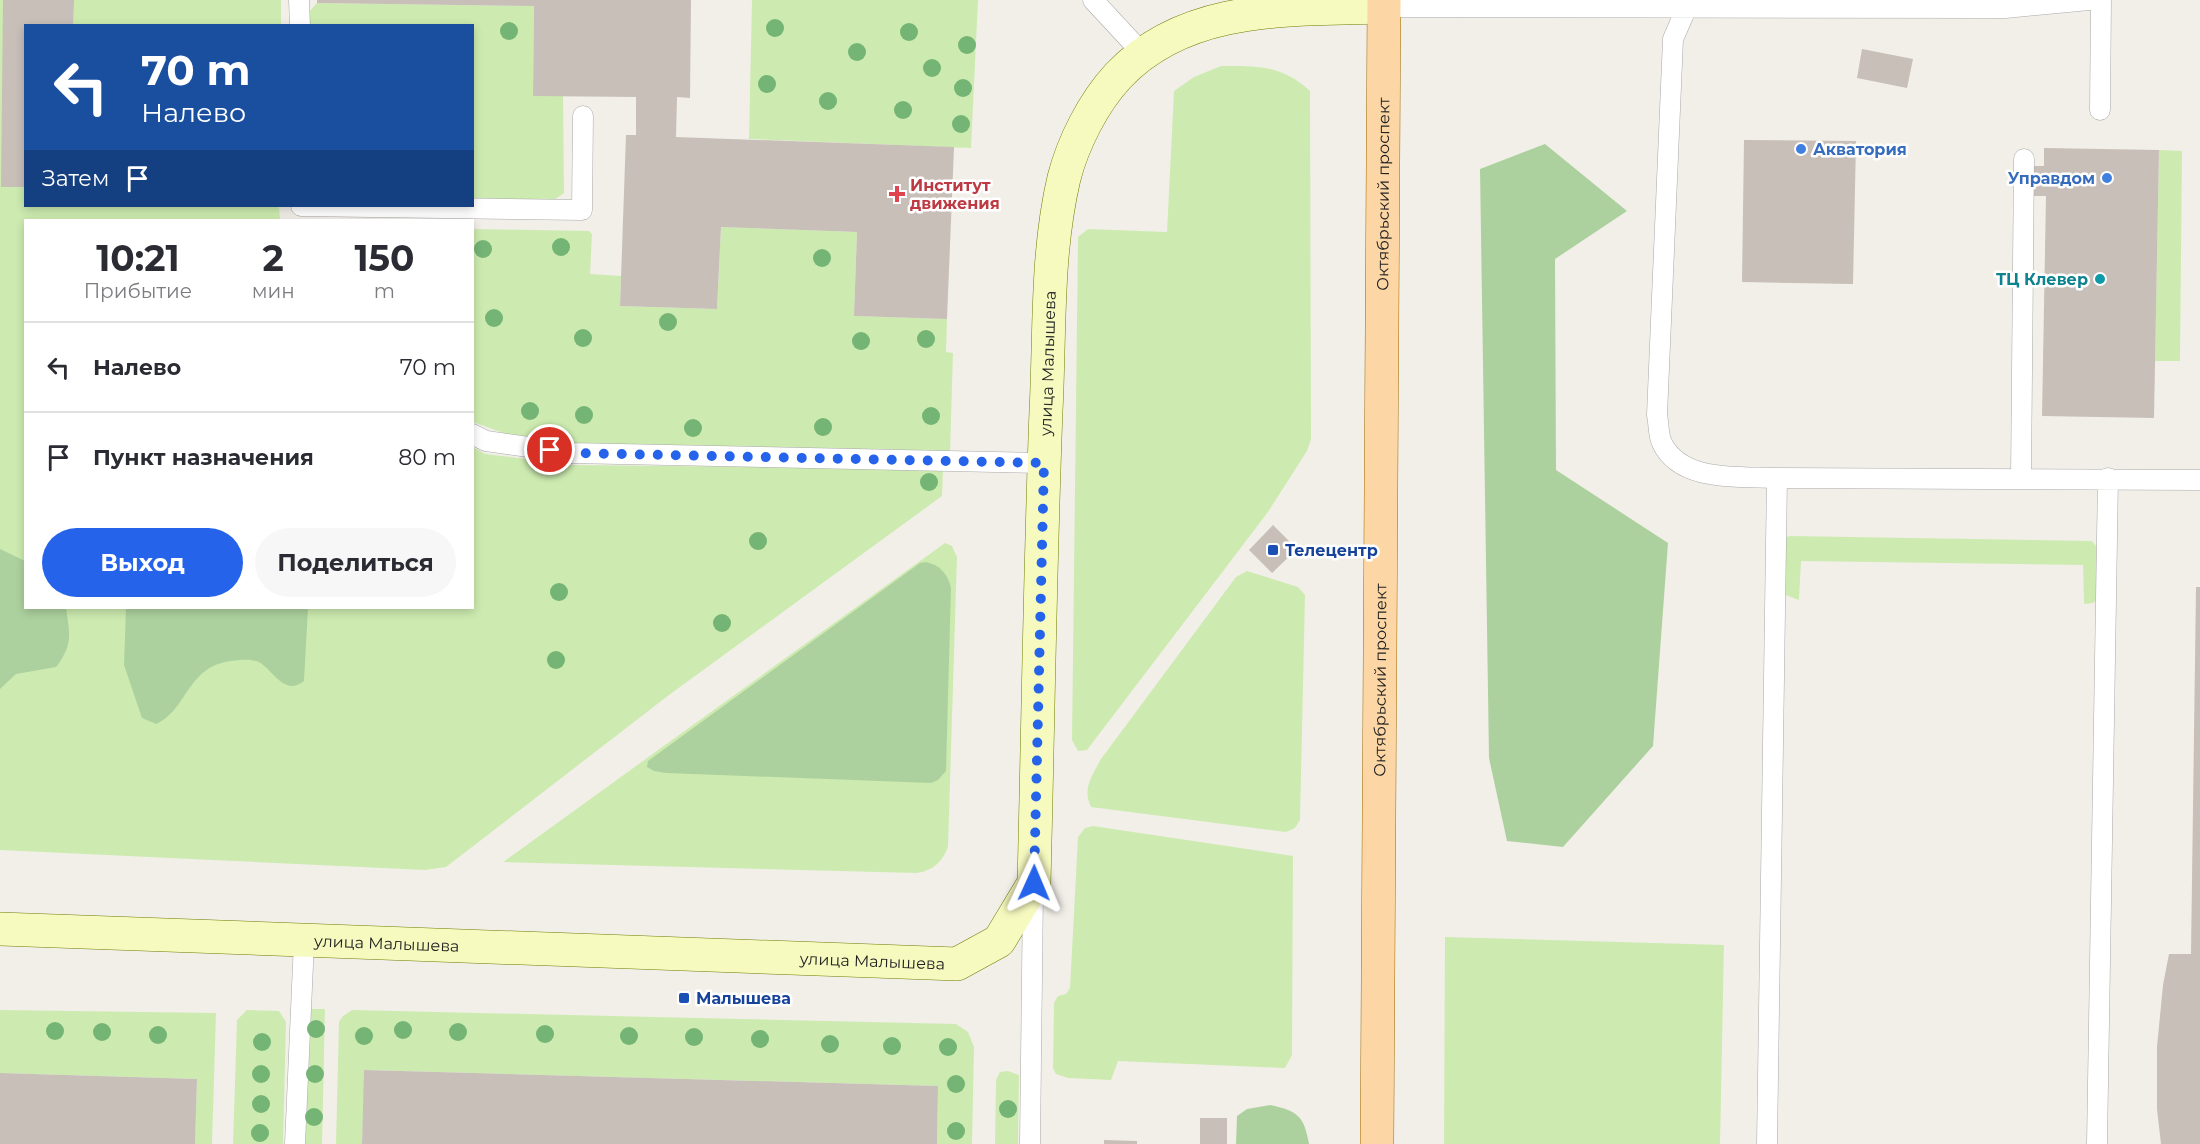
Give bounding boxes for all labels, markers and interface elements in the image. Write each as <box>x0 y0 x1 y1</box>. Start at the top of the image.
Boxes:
text: 70 m <box>141 44 251 96</box>
icon: left <box>42 48 120 126</box>
text: Налево <box>141 96 246 129</box>
street label: Октябрьский проспект <box>1373 97 1393 291</box>
place label: Акватория <box>1813 140 1907 159</box>
marker: Акватория <box>1794 142 1808 156</box>
icon: arrive <box>121 162 154 195</box>
text: Затем <box>42 165 109 192</box>
place label: Управдом <box>2008 169 2095 188</box>
marker: Управдом <box>2100 171 2114 185</box>
place label: Институт движения <box>910 176 1000 213</box>
marker: Институт движения <box>888 185 906 203</box>
text: 10:21 <box>96 236 180 280</box>
text: 2 <box>263 236 284 280</box>
text: 150 <box>354 236 414 280</box>
place label: ТЦ Клевер <box>1996 270 2088 289</box>
marker: ТЦ Клевер <box>2093 272 2107 286</box>
text: Прибытие <box>84 279 192 303</box>
text: мин <box>252 279 295 303</box>
text: m <box>374 279 395 303</box>
street label: улица Малышева <box>1036 290 1059 437</box>
icon: left <box>42 351 75 384</box>
text: Налево <box>93 354 181 381</box>
text: 70 m <box>400 354 456 381</box>
pin <box>524 424 575 475</box>
icon: arrive <box>533 433 566 466</box>
icon: arrive <box>42 441 75 474</box>
text: Пункт назначения <box>93 444 314 471</box>
text: 80 m <box>398 444 456 471</box>
button: Выход <box>42 528 243 597</box>
button: Поделиться <box>255 528 456 597</box>
place label: Телецентр <box>1285 541 1378 560</box>
marker: Телецентр <box>1266 543 1280 557</box>
street label: Октябрьский проспект <box>1370 583 1390 777</box>
position arrow <box>1002 851 1066 915</box>
street label: улица Малышева <box>313 931 460 955</box>
street label: улица Малышева <box>798 949 945 973</box>
place label: Малышева <box>696 989 791 1008</box>
marker: Малышева <box>677 991 691 1005</box>

